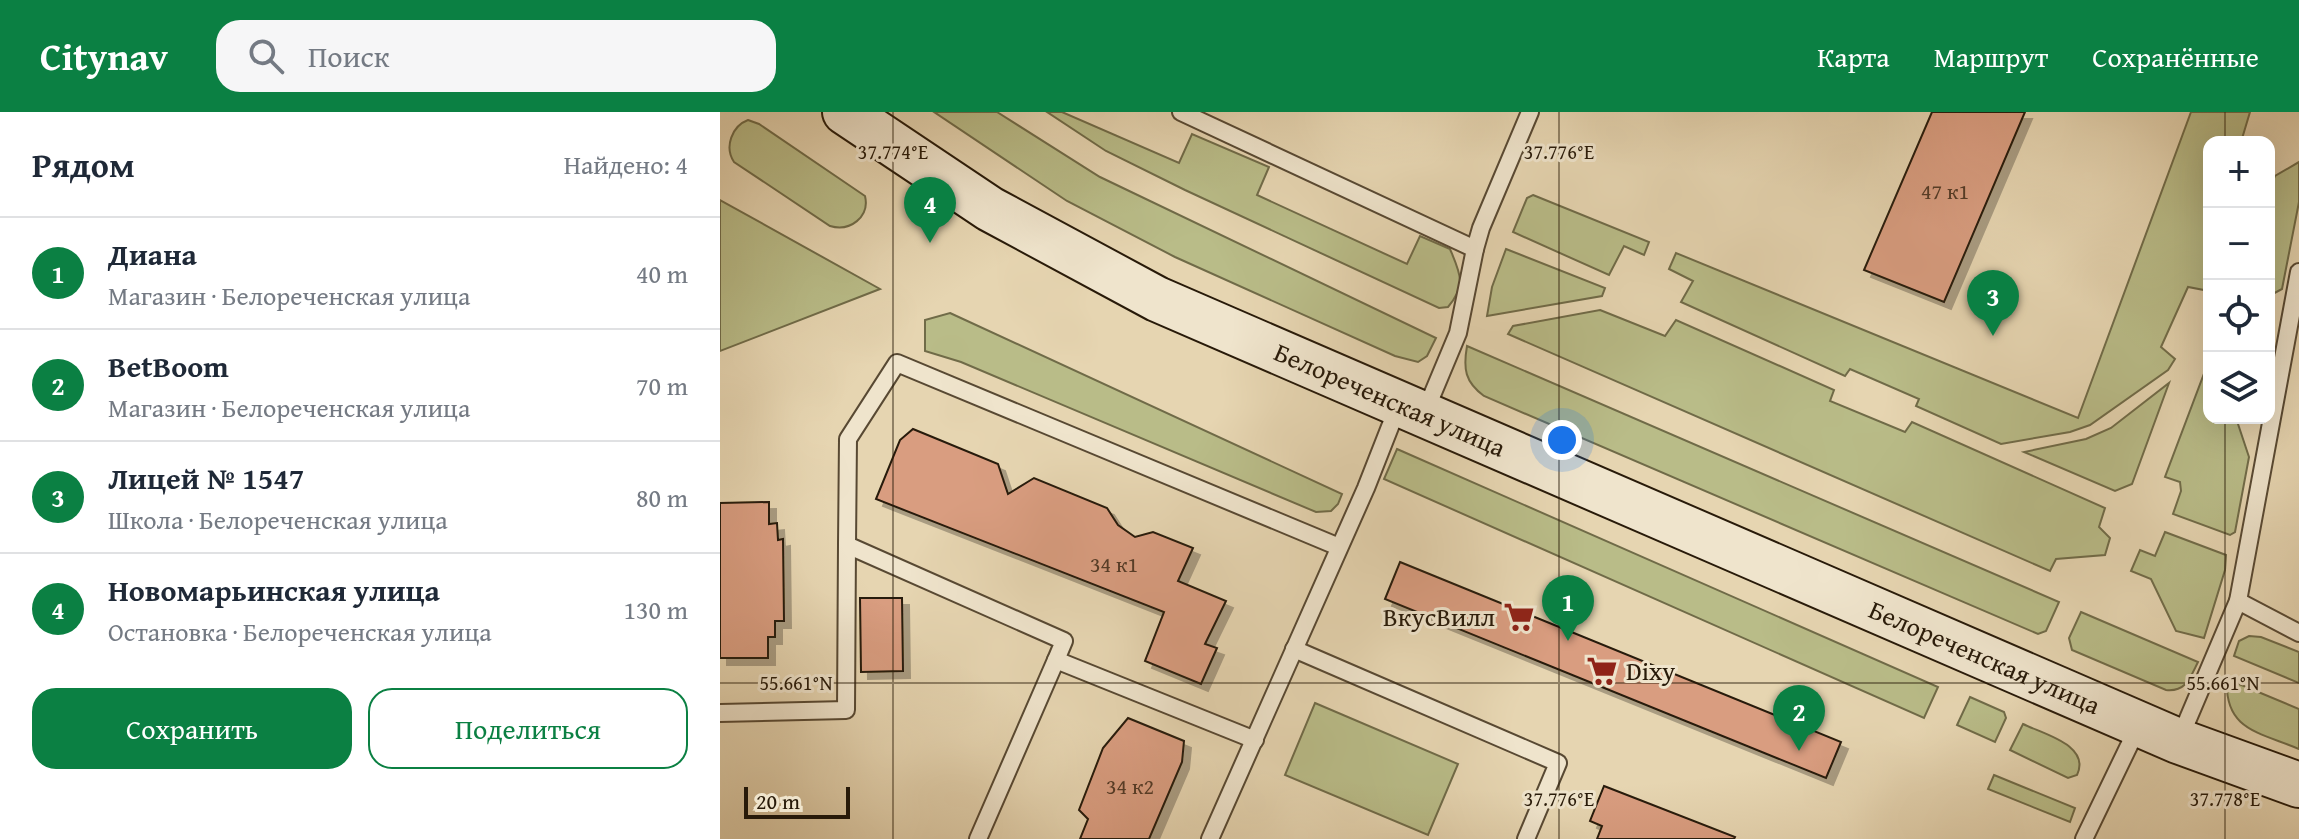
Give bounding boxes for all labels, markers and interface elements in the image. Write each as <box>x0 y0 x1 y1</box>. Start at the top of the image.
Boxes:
search box <box>216 20 776 92</box>
text: Citynav <box>40 28 168 84</box>
icon: search <box>244 34 288 78</box>
text: Поиск <box>308 34 389 78</box>
text: Карта <box>1817 36 1890 77</box>
text: Маршрут <box>1934 36 2048 77</box>
text: Сохранённые <box>2092 36 2259 77</box>
map controls <box>2203 136 2275 424</box>
button: + <box>2203 136 2275 208</box>
text: 37.774°E <box>858 137 928 166</box>
text: 37.776°E <box>1524 137 1594 166</box>
text: Рядом <box>32 140 135 189</box>
text: Найдено: 4 <box>564 145 688 184</box>
house number: 47 к1 <box>1921 175 1969 207</box>
pin: 4 <box>904 177 956 243</box>
button: − <box>2203 208 2275 280</box>
text: Диана <box>108 232 197 276</box>
text: 1 <box>51 254 65 293</box>
text: 40 m <box>636 254 688 293</box>
pin: 3 <box>1967 270 2019 336</box>
text: Магазин · Белореченская улица <box>108 276 470 315</box>
button: locate <box>2203 280 2275 352</box>
street label: Белореченская улица <box>1268 332 1513 467</box>
text: BetBoom <box>108 344 229 388</box>
button: layers <box>2203 352 2275 424</box>
text: 2 <box>51 366 65 405</box>
text: 70 m <box>636 366 688 405</box>
text: Магазин · Белореченская улица <box>108 388 470 427</box>
your location <box>1542 420 1582 460</box>
text: Лицей № 1547 <box>108 456 304 500</box>
text: 3 <box>51 478 65 517</box>
text: 80 m <box>636 478 688 517</box>
text: Школа · Белореченская улица <box>108 500 448 539</box>
house number: 34 к1 <box>1090 548 1138 580</box>
text: Новомарьинская улица <box>108 568 440 612</box>
pin: 1 <box>1542 575 1594 641</box>
text: 4 <box>51 590 65 629</box>
text: 130 m <box>623 590 688 629</box>
street label: Белореченская улица <box>1863 590 2107 724</box>
place label: ВкусВилл <box>1383 597 1495 636</box>
supermarket icon: ВкусВилл <box>1502 600 1536 634</box>
text: Остановка · Белореченская улица <box>108 612 492 651</box>
place label: Dixy <box>1626 651 1675 690</box>
supermarket icon: Dixy <box>1585 654 1619 688</box>
text: 55.661°N <box>759 668 833 697</box>
text: 55.661°N <box>2186 668 2260 697</box>
pin: 2 <box>1773 685 1825 751</box>
button: Сохранить <box>32 688 352 769</box>
button: Поделиться <box>368 688 688 769</box>
house number: 34 к2 <box>1106 770 1154 802</box>
scale bar <box>744 783 850 819</box>
text: 37.776°E <box>1524 784 1594 813</box>
text: 37.778°E <box>2190 784 2260 813</box>
text: 20 m <box>756 785 800 817</box>

